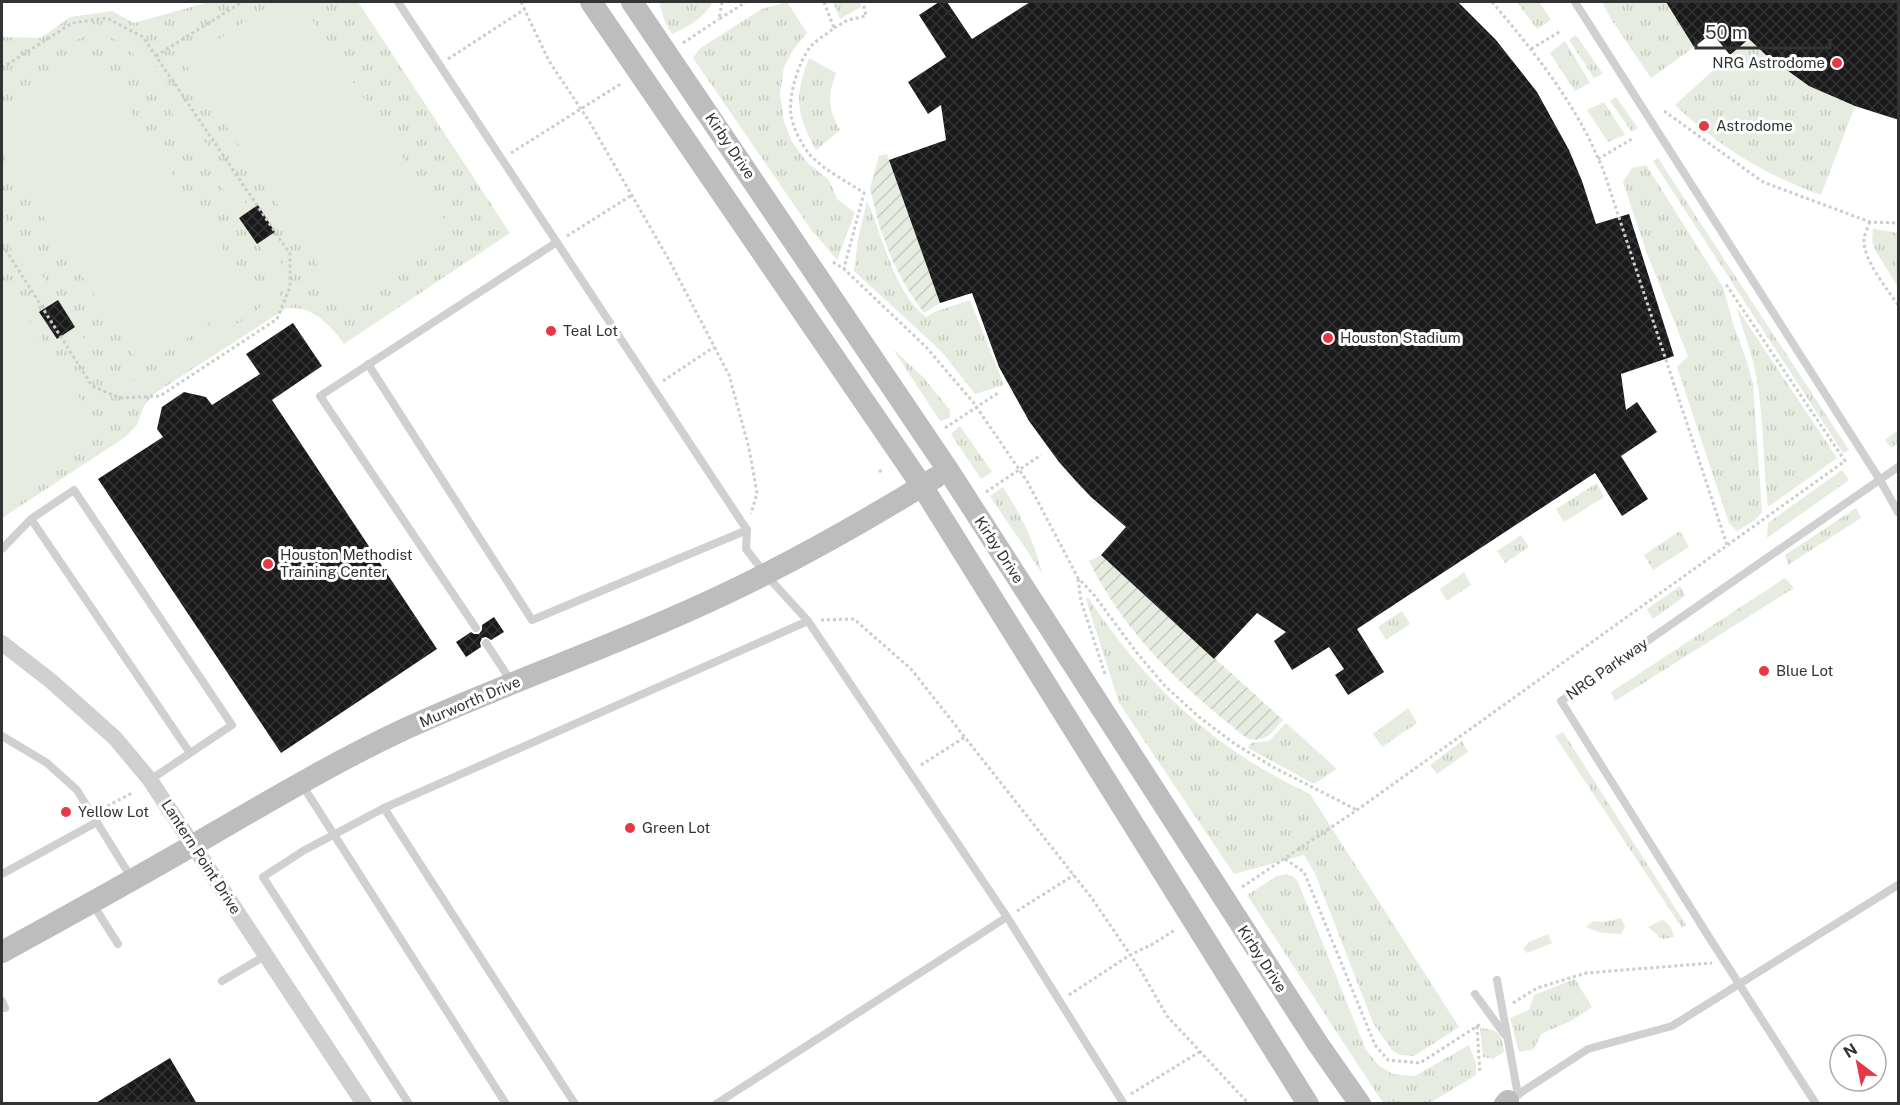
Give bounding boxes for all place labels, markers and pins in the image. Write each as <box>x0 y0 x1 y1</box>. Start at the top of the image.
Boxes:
place label: NRG Astrodome <box>1712 54 1825 71</box>
marker: NRG Astrodome <box>1830 56 1844 70</box>
place label: Astrodome <box>1716 117 1793 134</box>
marker: Astrodome <box>1697 119 1711 133</box>
place label: Teal Lot <box>563 322 618 339</box>
marker: Teal Lot <box>544 324 558 338</box>
place label: Houston Stadium <box>1340 329 1461 346</box>
marker: Houston Stadium <box>1321 331 1335 345</box>
place label: Houston Methodist Training Center <box>280 546 413 580</box>
marker: Houston Methodist Training Center <box>261 557 275 571</box>
place label: Blue Lot <box>1776 662 1834 679</box>
marker: Blue Lot <box>1757 664 1771 678</box>
place label: Yellow Lot <box>78 803 149 820</box>
marker: Yellow Lot <box>59 805 73 819</box>
place label: Green Lot <box>642 819 711 836</box>
marker: Green Lot <box>623 821 637 835</box>

